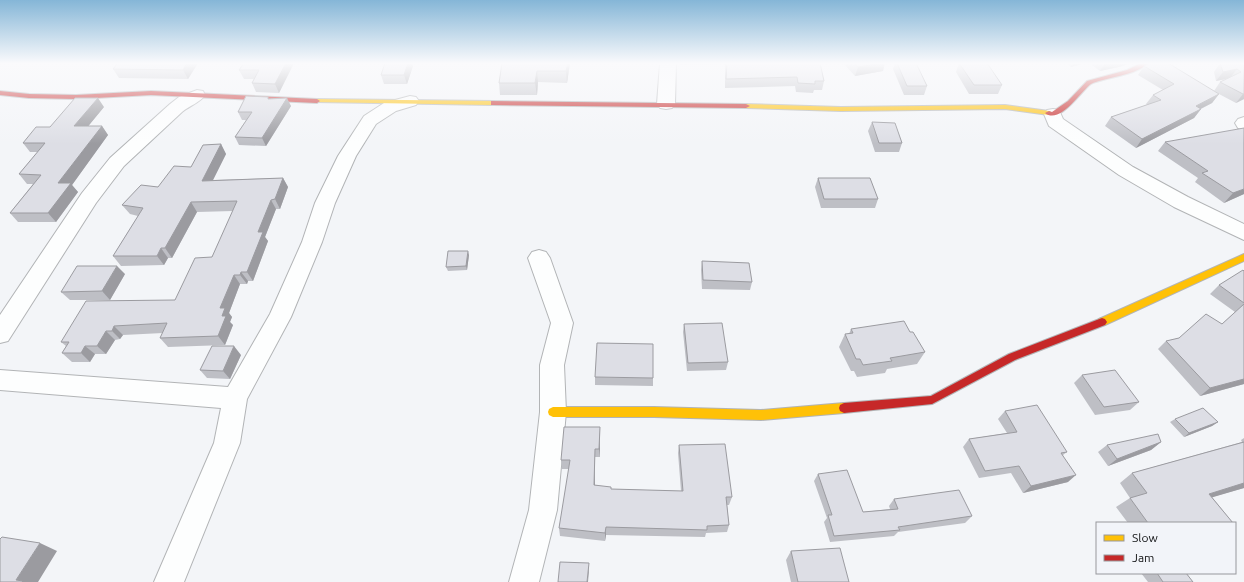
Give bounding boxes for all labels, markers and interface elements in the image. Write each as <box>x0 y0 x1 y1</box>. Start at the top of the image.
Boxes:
legend <box>1096 522 1236 574</box>
text: Slow <box>1132 531 1158 544</box>
text: Jam <box>1132 551 1154 564</box>

